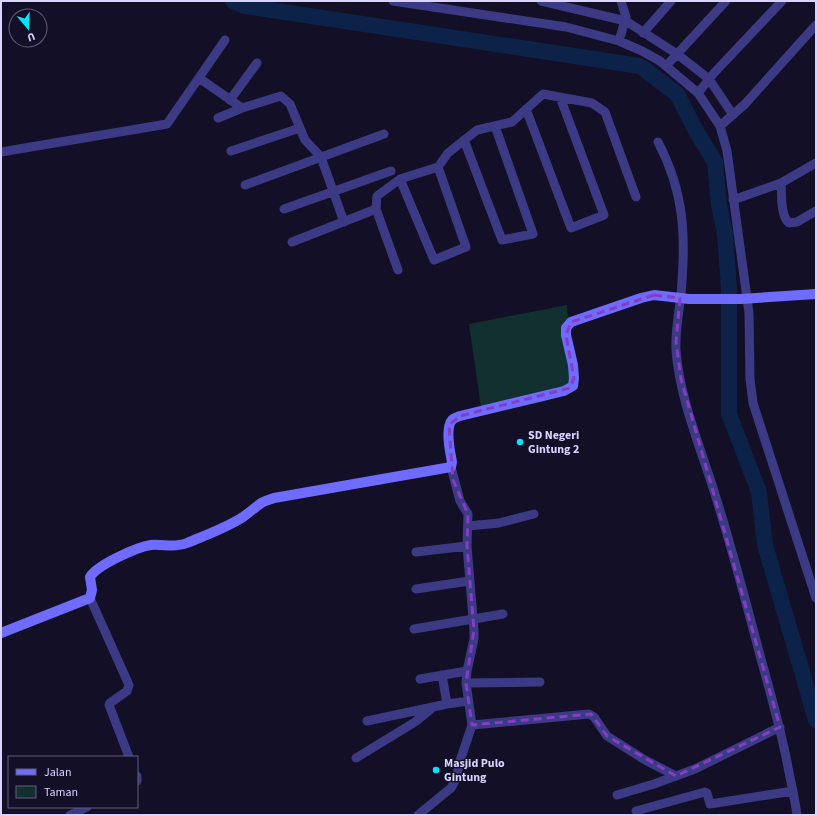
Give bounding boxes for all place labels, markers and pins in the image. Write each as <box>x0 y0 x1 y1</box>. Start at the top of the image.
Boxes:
place label: SD Negeri Gintung 2 <box>528 427 579 458</box>
marker: SD Negeri Gintung 2 <box>515 437 525 447</box>
place label: Masjid Pulo Gintung <box>444 755 505 786</box>
marker: Masjid Pulo Gintung <box>431 765 441 775</box>

